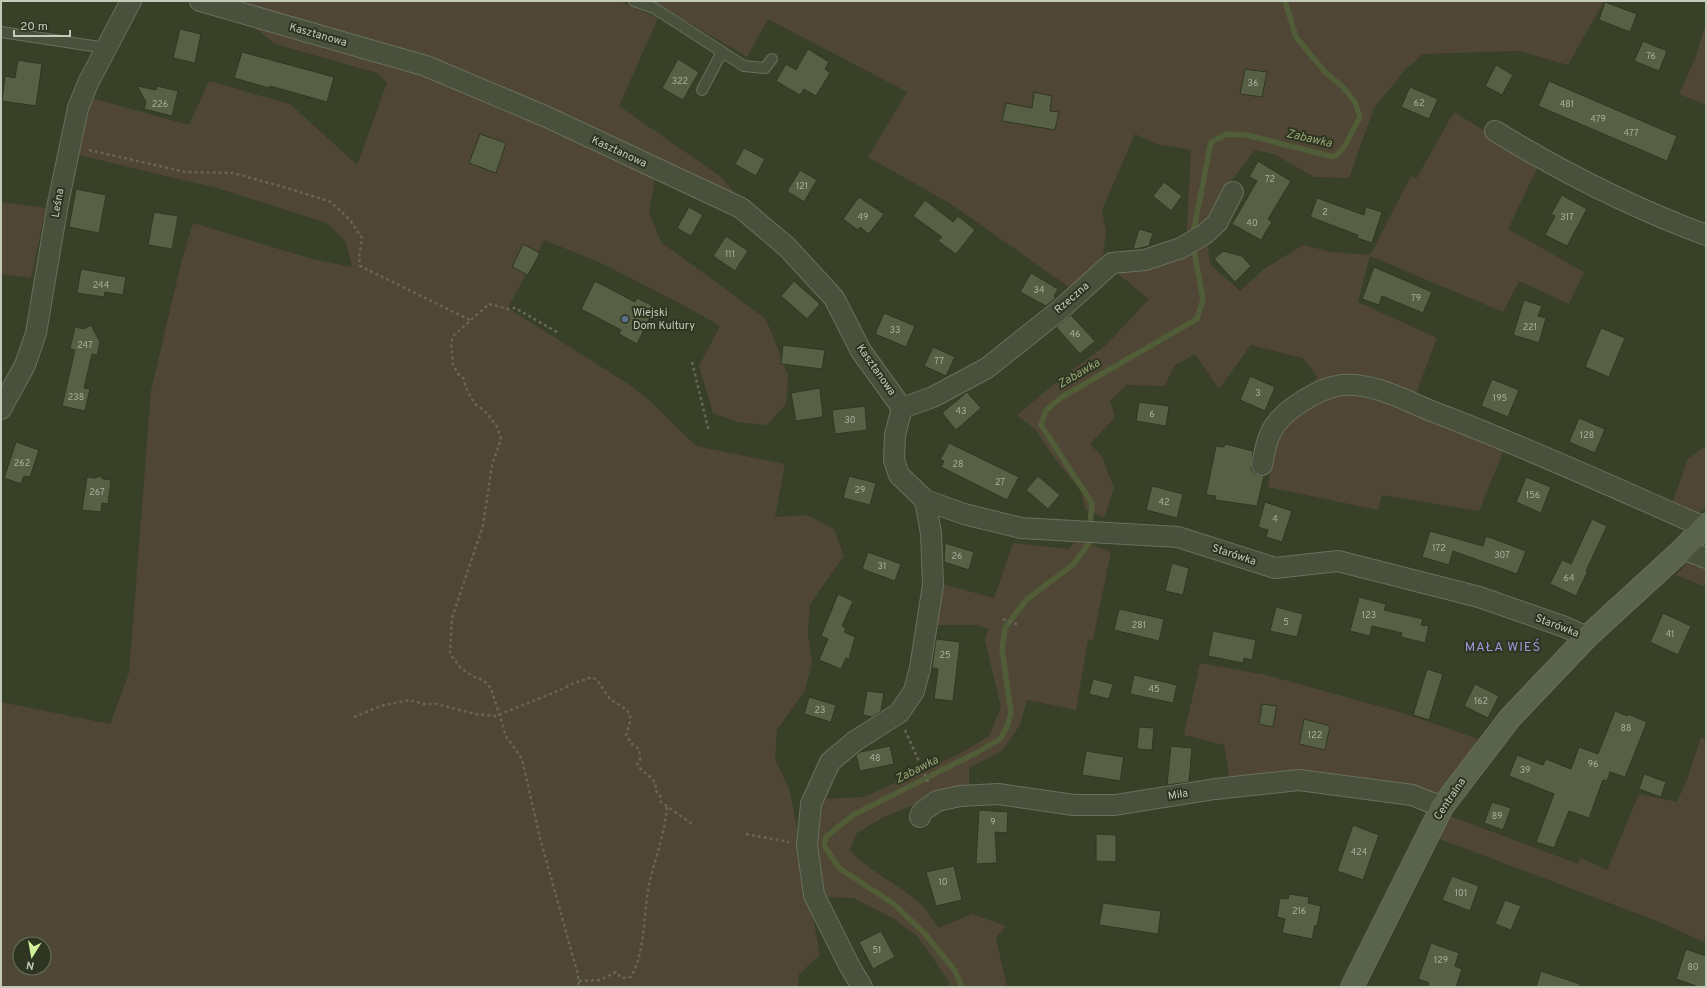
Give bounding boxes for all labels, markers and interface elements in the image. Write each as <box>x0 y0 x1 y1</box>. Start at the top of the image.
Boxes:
scale bar <box>14 12 70 38</box>
text: 20 m <box>20 19 48 35</box>
street label: Kasztanowa <box>288 20 349 50</box>
house number: 76 <box>1646 51 1656 62</box>
house number: 322 <box>672 76 688 87</box>
house number: 36 <box>1248 78 1258 89</box>
house number: 62 <box>1414 98 1424 109</box>
house number: 226 <box>152 99 168 110</box>
house number: 481 <box>1560 99 1574 110</box>
house number: 479 <box>1590 114 1606 125</box>
water label: Zabawka <box>1285 126 1334 152</box>
house number: 477 <box>1623 128 1639 139</box>
street label: Kasztanowa <box>589 133 649 171</box>
house number: 72 <box>1265 174 1275 185</box>
house number: 121 <box>796 181 808 192</box>
street label: Leśna <box>49 187 67 219</box>
house number: 2 <box>1322 207 1328 218</box>
house number: 49 <box>858 212 868 223</box>
house number: 317 <box>1560 212 1574 223</box>
house number: 40 <box>1246 218 1258 229</box>
house number: 111 <box>725 249 735 260</box>
street label: Rzeczna <box>1052 279 1092 317</box>
house number: 244 <box>93 280 110 291</box>
house number: 34 <box>1033 285 1045 296</box>
house number: 79 <box>1411 293 1421 304</box>
place label: Wiejski Dom Kultury <box>633 306 695 333</box>
marker: Wiejski Dom Kultury <box>620 314 630 324</box>
house number: 221 <box>1523 322 1537 333</box>
house number: 33 <box>890 325 900 336</box>
house number: 46 <box>1070 329 1080 340</box>
house number: 247 <box>77 340 93 351</box>
street label: Kasztanowa <box>853 342 899 399</box>
water label: Zabawka <box>1055 355 1104 393</box>
house number: 77 <box>934 356 944 367</box>
house number: 3 <box>1255 388 1261 399</box>
house number: 238 <box>68 392 84 403</box>
house number: 195 <box>1493 393 1507 404</box>
house number: 43 <box>955 406 967 417</box>
house number: 6 <box>1149 409 1155 420</box>
house number: 30 <box>844 415 856 426</box>
house number: 128 <box>1580 430 1594 441</box>
house number: 262 <box>14 458 30 469</box>
house number: 28 <box>952 459 964 470</box>
house number: 27 <box>995 477 1005 488</box>
house number: 29 <box>855 485 865 496</box>
house number: 267 <box>89 487 105 498</box>
house number: 156 <box>1526 490 1540 501</box>
house number: 42 <box>1158 497 1170 508</box>
house number: 4 <box>1272 514 1278 525</box>
street label: Starówka <box>1210 541 1258 569</box>
house number: 172 <box>1432 543 1446 554</box>
house number: 307 <box>1494 550 1510 561</box>
house number: 26 <box>952 551 962 562</box>
house number: 31 <box>878 561 886 572</box>
house number: 64 <box>1564 573 1575 584</box>
house number: 123 <box>1362 610 1376 621</box>
street label: Starówka <box>1533 611 1581 641</box>
house number: 5 <box>1283 617 1289 628</box>
house number: 281 <box>1132 620 1146 631</box>
house number: 41 <box>1666 629 1674 640</box>
district label: MAŁA WIEŚ <box>1465 638 1541 656</box>
house number: 25 <box>939 650 951 661</box>
house number: 45 <box>1148 684 1160 695</box>
house number: 162 <box>1474 696 1488 707</box>
house number: 23 <box>815 705 825 716</box>
house number: 88 <box>1621 723 1632 734</box>
house number: 122 <box>1308 730 1322 741</box>
water label: Zabawka <box>893 752 942 788</box>
house number: 48 <box>869 753 881 764</box>
house number: 96 <box>1588 759 1598 770</box>
house number: 39 <box>1520 765 1530 776</box>
street label: Centralna <box>1431 775 1469 823</box>
street label: Miła <box>1167 786 1189 804</box>
house number: 89 <box>1492 811 1502 822</box>
house number: 9 <box>990 817 996 828</box>
house number: 424 <box>1351 847 1368 858</box>
house number: 10 <box>938 877 948 888</box>
house number: 101 <box>1455 888 1467 899</box>
house number: 216 <box>1292 906 1306 917</box>
north arrow <box>12 936 52 976</box>
house number: 51 <box>873 945 881 956</box>
house number: 129 <box>1434 955 1448 966</box>
text: N <box>25 957 35 972</box>
house number: 80 <box>1687 962 1699 973</box>

